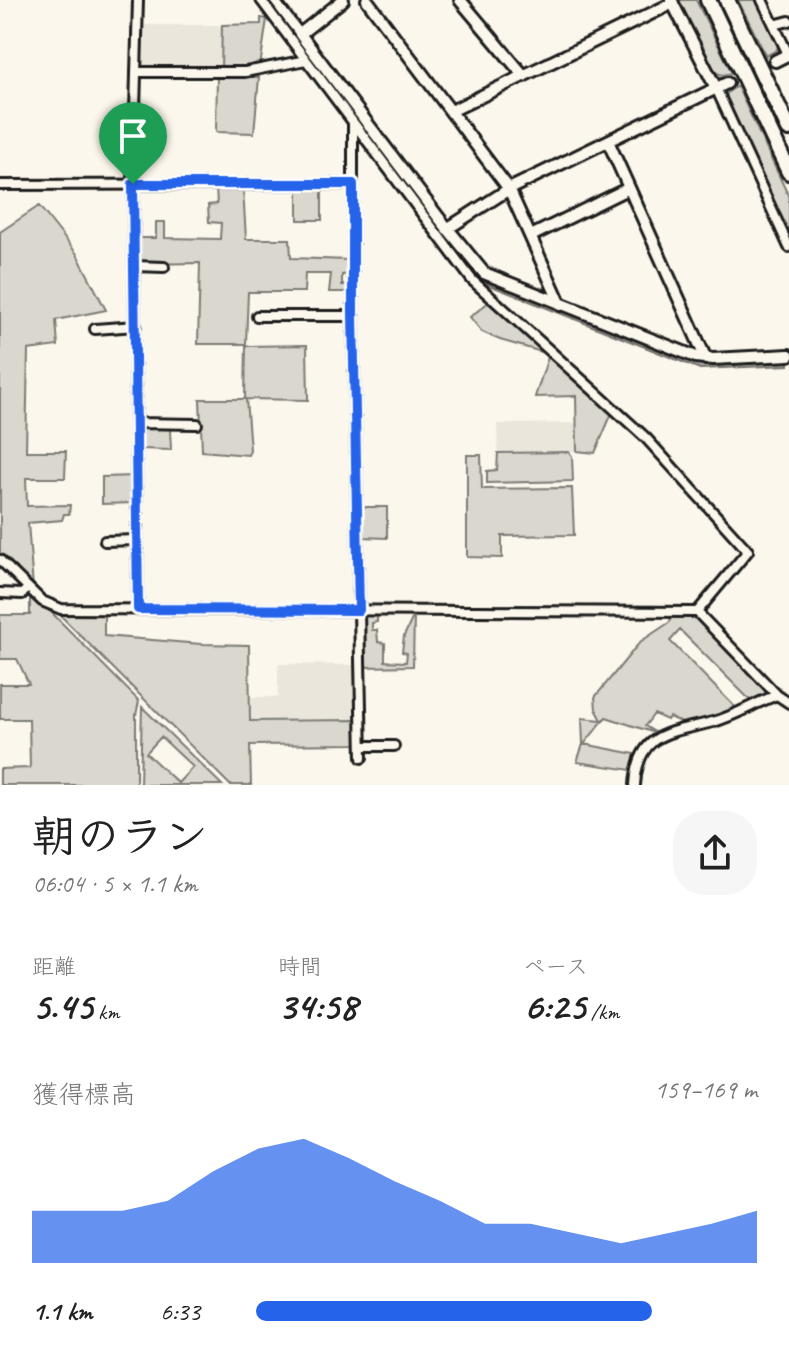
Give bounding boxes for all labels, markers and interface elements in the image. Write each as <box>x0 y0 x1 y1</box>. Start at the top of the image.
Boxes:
pin <box>99 102 167 184</box>
icon: arrive <box>111 114 155 158</box>
text: 朝のラン <box>32 809 208 864</box>
button: share <box>673 811 757 895</box>
text: 06:04 · 5 × 1.1 km <box>32 867 198 900</box>
text: 距離 <box>32 953 76 981</box>
text: 時間 <box>278 953 322 981</box>
text: ペース <box>523 953 588 981</box>
text: 5.45 <box>32 981 93 1031</box>
text: 34:58 <box>278 981 357 1031</box>
text: 6:25 <box>523 981 585 1031</box>
text: km <box>93 998 119 1026</box>
text: /km <box>585 998 620 1026</box>
text: 159–169 m <box>654 1073 757 1106</box>
text: 獲得標高 <box>32 1078 136 1111</box>
text: 1.1 km <box>32 1295 92 1328</box>
text: 6:33 <box>160 1295 200 1328</box>

